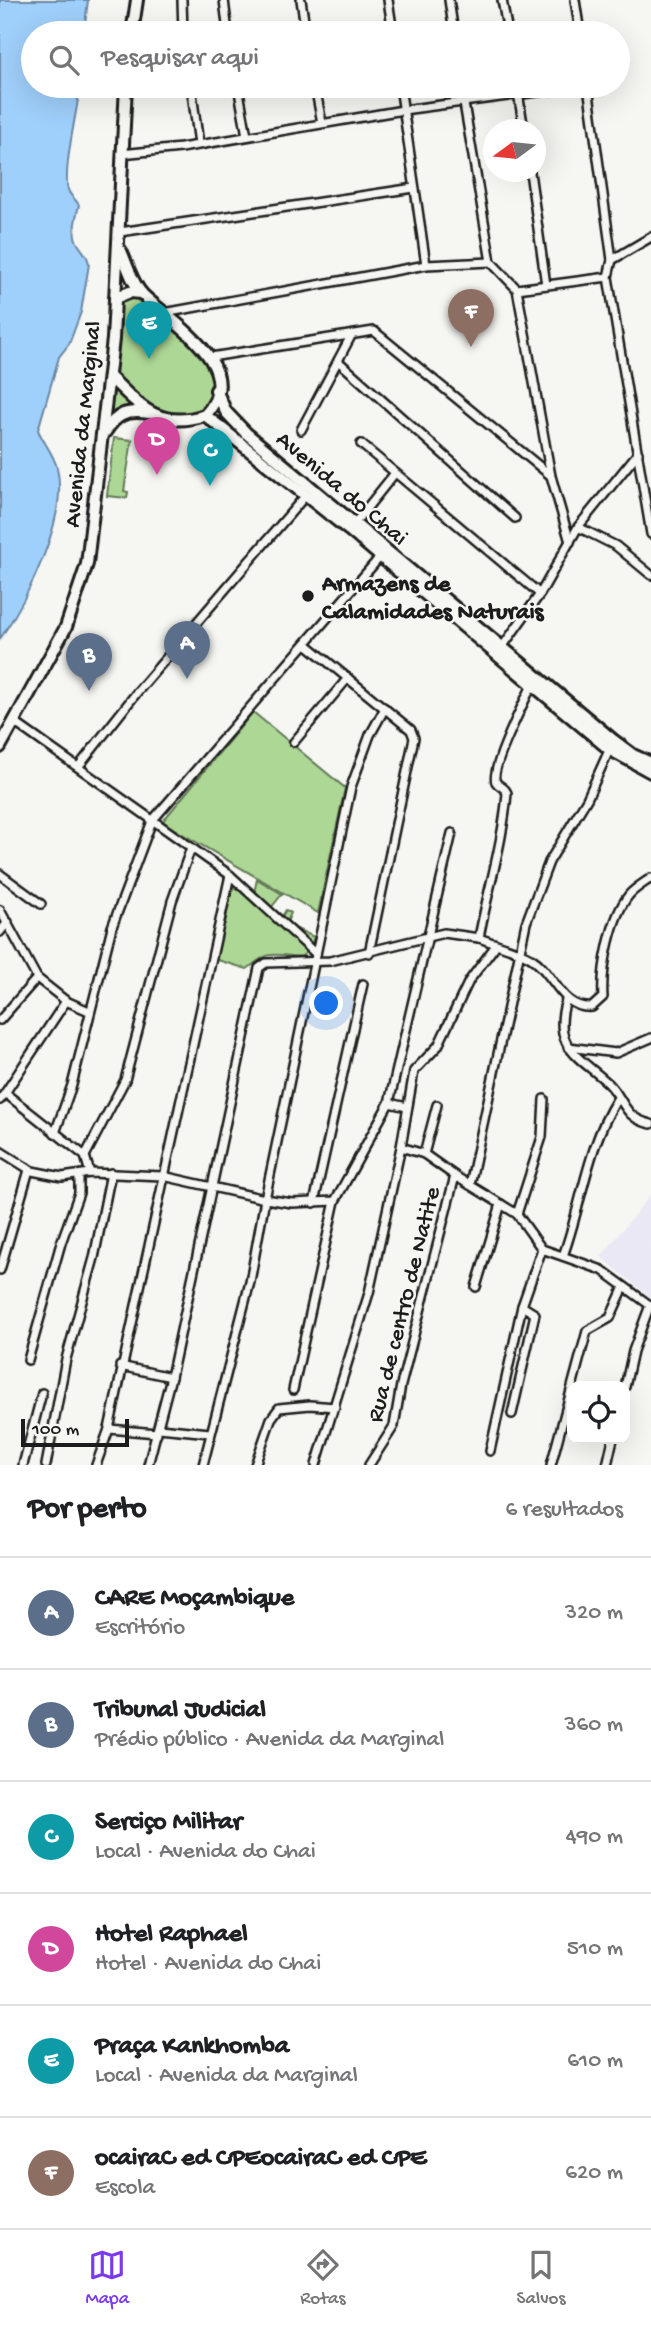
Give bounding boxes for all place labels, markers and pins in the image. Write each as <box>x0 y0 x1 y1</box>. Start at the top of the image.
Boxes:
pin: F <box>448 289 494 347</box>
pin: E <box>126 301 172 359</box>
pin: D <box>134 417 180 475</box>
pin: C <box>187 428 233 486</box>
place label: Armazens de Calamidades Naturais <box>321 571 545 628</box>
marker: Armazens de Calamidades Naturais <box>300 588 316 604</box>
pin: A <box>164 621 210 679</box>
pin: B <box>66 633 112 691</box>

